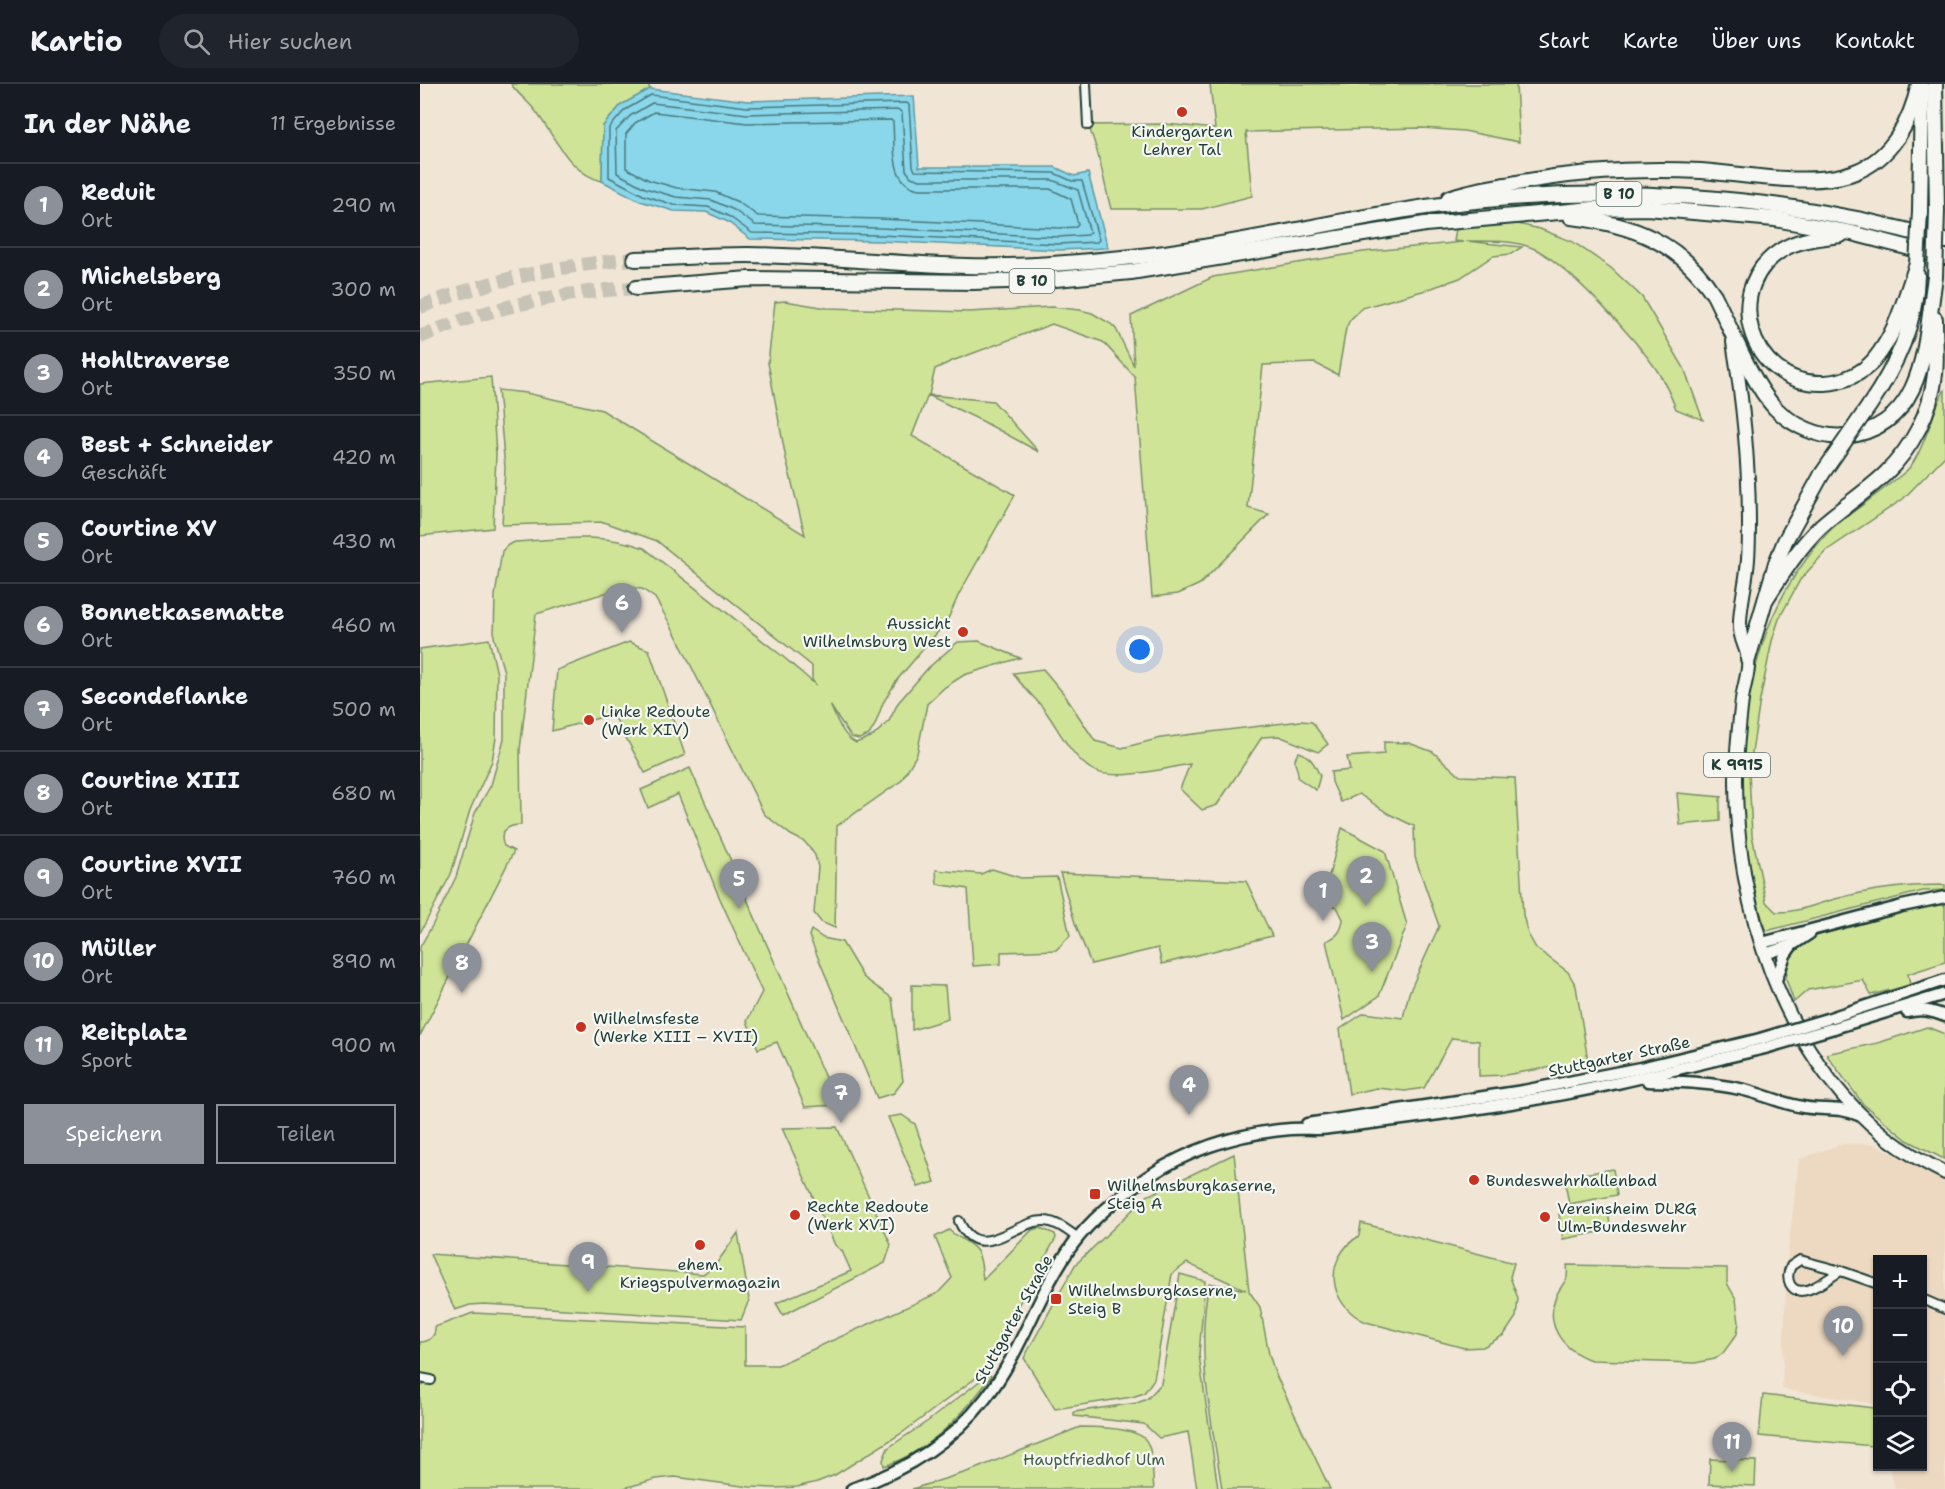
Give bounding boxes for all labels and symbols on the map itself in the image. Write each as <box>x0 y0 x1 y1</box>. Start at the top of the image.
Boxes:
marker: Kindergarten Lehrer Tal <box>1175 105 1189 119</box>
place label: Kindergarten Lehrer Tal <box>1131 121 1233 160</box>
road number: B 10 <box>1596 182 1642 206</box>
road number: B 10 <box>1010 269 1054 293</box>
pin: 6 <box>602 584 642 633</box>
place label: Aussicht Wilhelmsburg West <box>803 613 951 652</box>
marker: Aussicht Wilhelmsburg West <box>956 625 970 639</box>
your location <box>1125 635 1154 664</box>
place label: Linke Redoute (Werk XIV) <box>601 701 711 740</box>
marker: Linke Redoute (Werk XIV) <box>582 713 596 727</box>
road number: K 9915 <box>1704 753 1770 777</box>
pin: 2 <box>1346 856 1386 906</box>
pin: 5 <box>720 860 758 909</box>
pin: 1 <box>1304 872 1342 921</box>
pin: 3 <box>1352 922 1392 972</box>
pin: 8 <box>442 944 482 993</box>
place label: Wilhelmsfeste (Werke XIII – XVII) <box>593 1008 758 1047</box>
marker: Wilhelmsfeste (Werke XIII – XVII) <box>574 1020 588 1034</box>
street label: Stuttgarter Straße <box>1546 1031 1692 1082</box>
pin: 4 <box>1170 1066 1208 1115</box>
pin: 7 <box>822 1074 860 1123</box>
place label: Bundeswehrhallenbad <box>1486 1170 1657 1191</box>
marker: Bundeswehrhallenbad <box>1467 1173 1481 1187</box>
place label: Wilhelmsburgkaserne, Steig A <box>1107 1175 1276 1214</box>
marker: Wilhelmsburgkaserne, Steig A <box>1088 1187 1102 1201</box>
place label: Rechte Redoute (Werk XVI) <box>807 1196 929 1235</box>
place label: Vereinsheim DLRG Ulm-Bundeswehr <box>1557 1198 1697 1237</box>
marker: Rechte Redoute (Werk XVI) <box>788 1208 802 1222</box>
marker: Vereinsheim DLRG Ulm-Bundeswehr <box>1538 1210 1552 1224</box>
marker: ehem. Kriegspulvermagazin <box>693 1238 707 1252</box>
pin: 9 <box>568 1242 608 1292</box>
street label: Stuttgarter Straße <box>969 1251 1058 1387</box>
place label: ehem. Kriegspulvermagazin <box>620 1254 781 1293</box>
place label: Wilhelmsburgkaserne, Steig B <box>1068 1280 1237 1319</box>
marker: Wilhelmsburgkaserne, Steig B <box>1049 1292 1063 1306</box>
pin: 10 <box>1824 1306 1862 1356</box>
pin: 11 <box>1712 1422 1752 1472</box>
park label: Hauptfriedhof Ulm <box>1023 1449 1165 1470</box>

